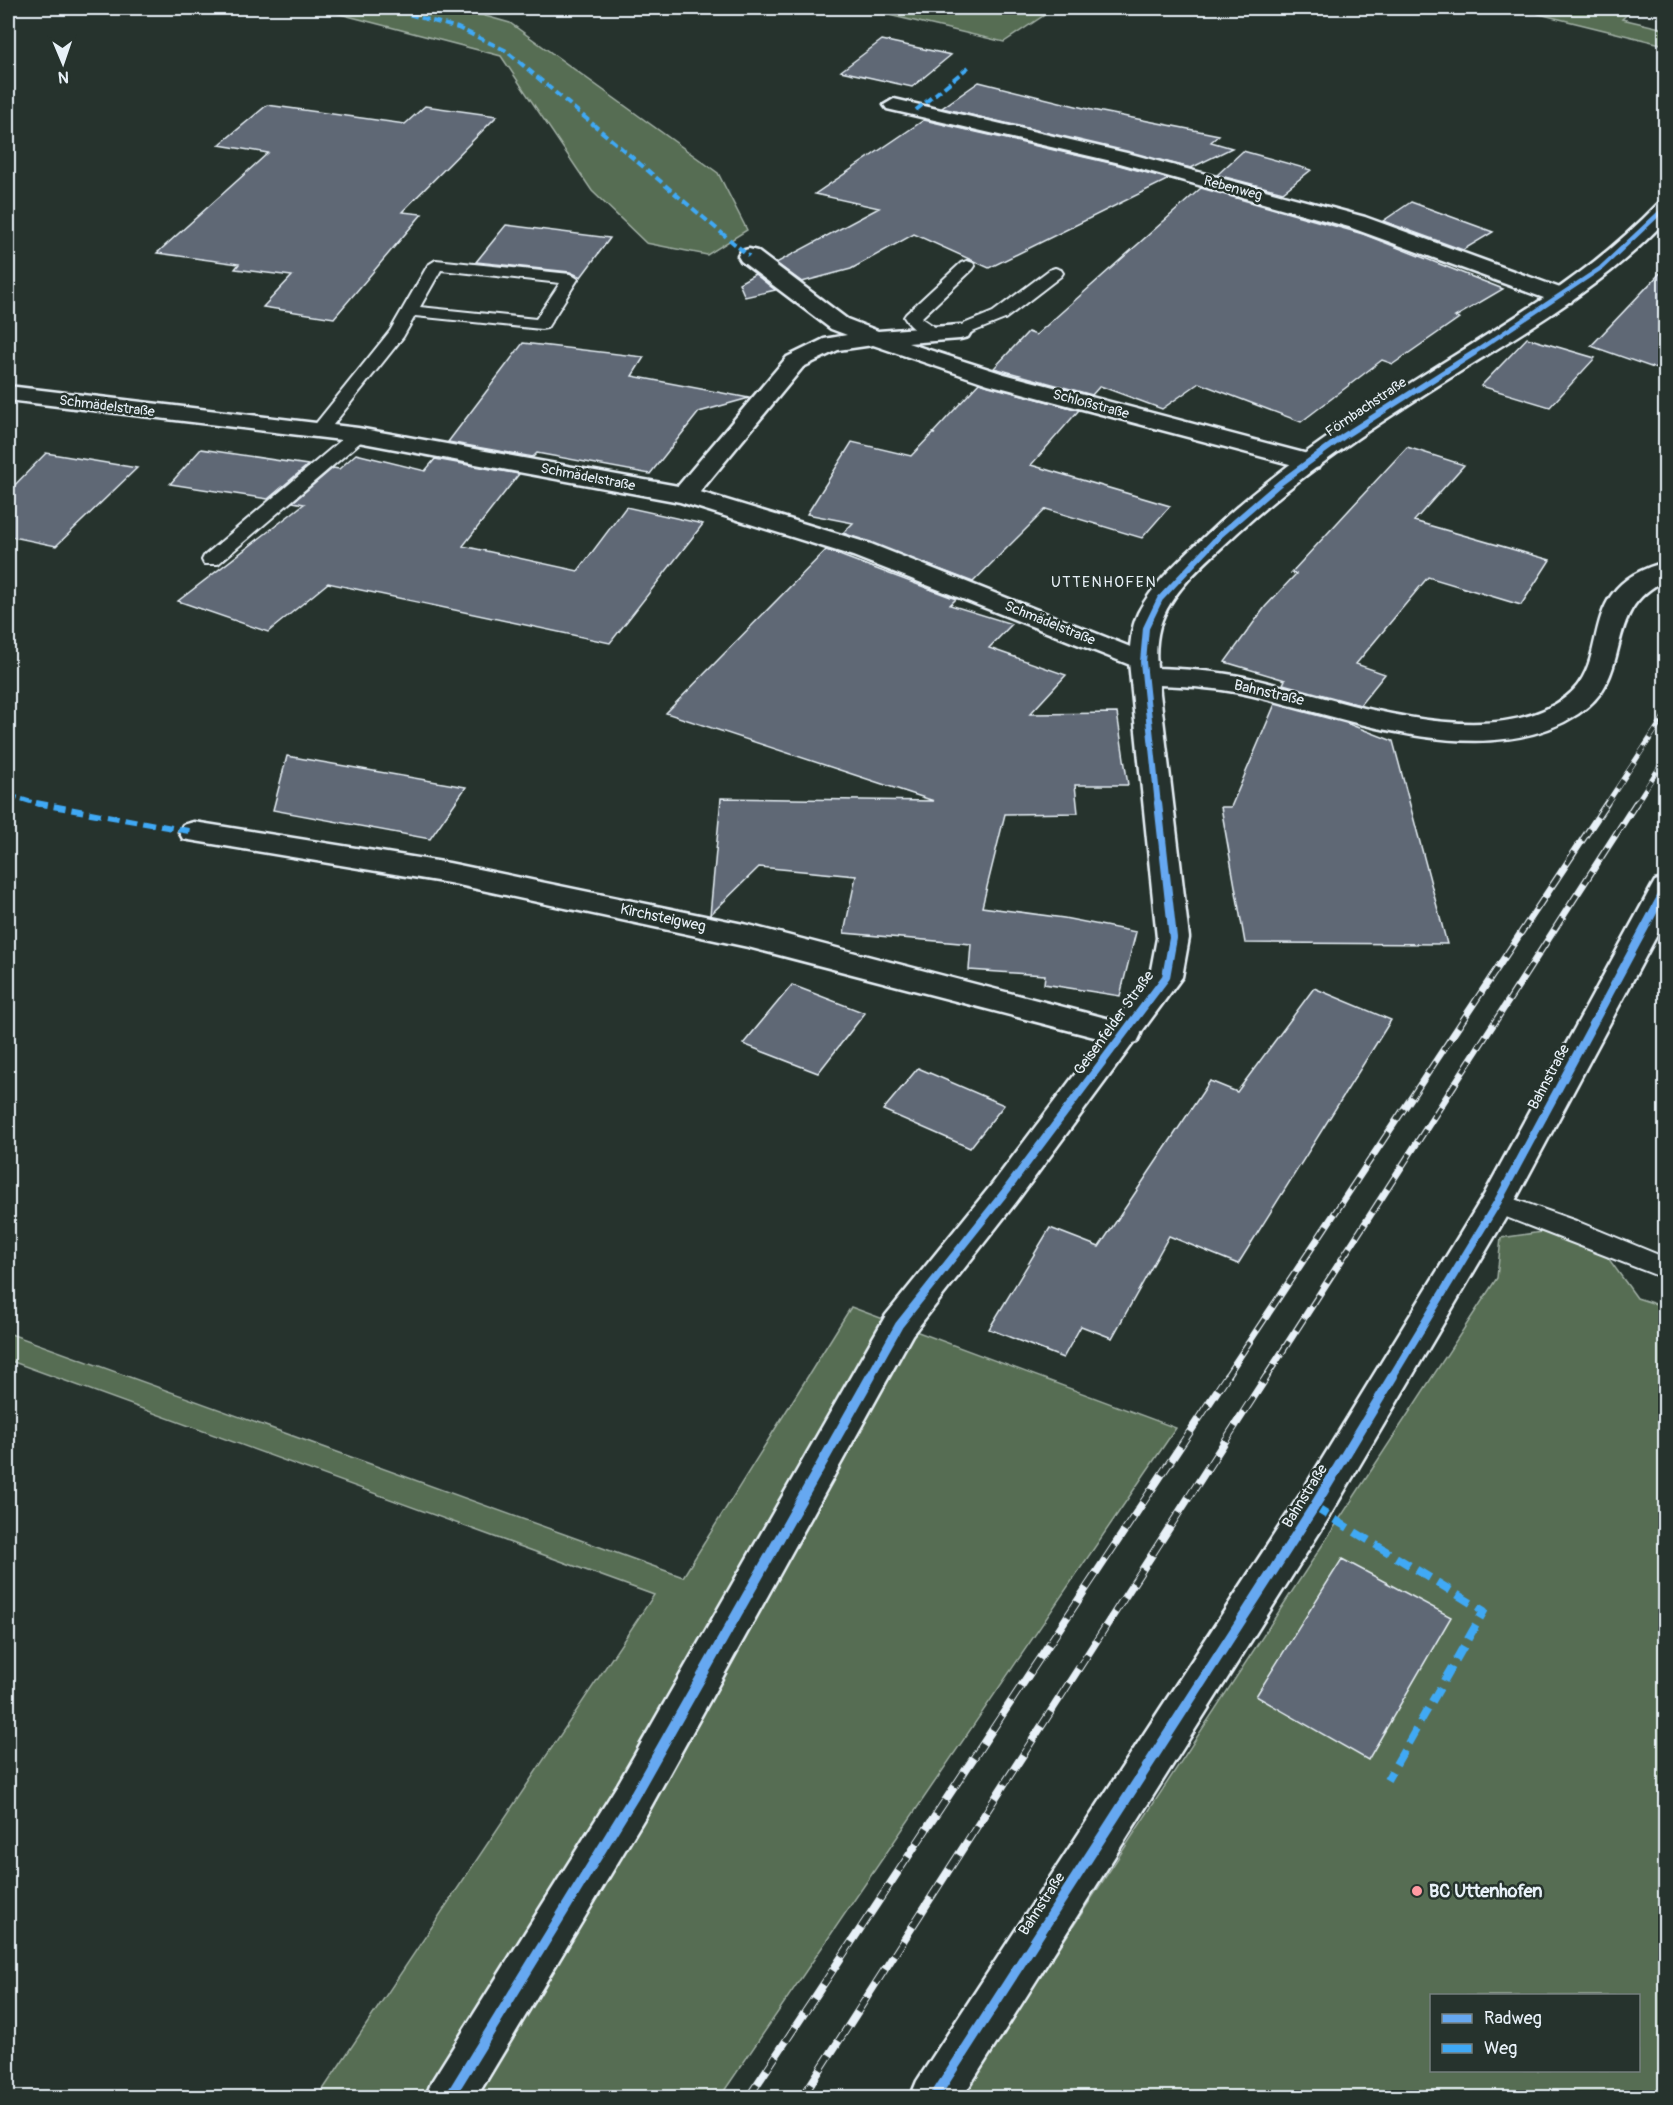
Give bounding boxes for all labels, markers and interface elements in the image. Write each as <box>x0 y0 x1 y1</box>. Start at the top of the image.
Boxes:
north arrow <box>33 33 93 93</box>
text: N <box>58 67 69 87</box>
street label: Rebenweg <box>1202 172 1264 204</box>
street label: Förnbachstraße <box>1322 374 1410 440</box>
street label: Schloßstraße <box>1051 386 1131 422</box>
street label: Schmädelstraße <box>58 392 156 420</box>
street label: Schmädelstraße <box>539 459 637 495</box>
district label: UTTENHOFEN <box>1051 573 1157 592</box>
street label: Schmädelstraße <box>1002 597 1098 649</box>
street label: Bahnstraße <box>1232 676 1306 710</box>
street label: Kirchsteigweg <box>618 900 708 936</box>
street label: Geisenfelder Straße <box>1070 967 1159 1079</box>
street label: Bahnstraße <box>1524 1041 1574 1113</box>
street label: Bahnstraße <box>1278 1460 1332 1531</box>
street label: Bahnstraße <box>1015 1868 1070 1939</box>
place label: BC Uttenhofen <box>1429 1880 1542 1903</box>
marker: BC Uttenhofen <box>1410 1884 1424 1898</box>
legend <box>1430 1994 1640 2072</box>
text: Radweg <box>1484 2007 1542 2030</box>
text: Weg <box>1484 2037 1517 2060</box>

